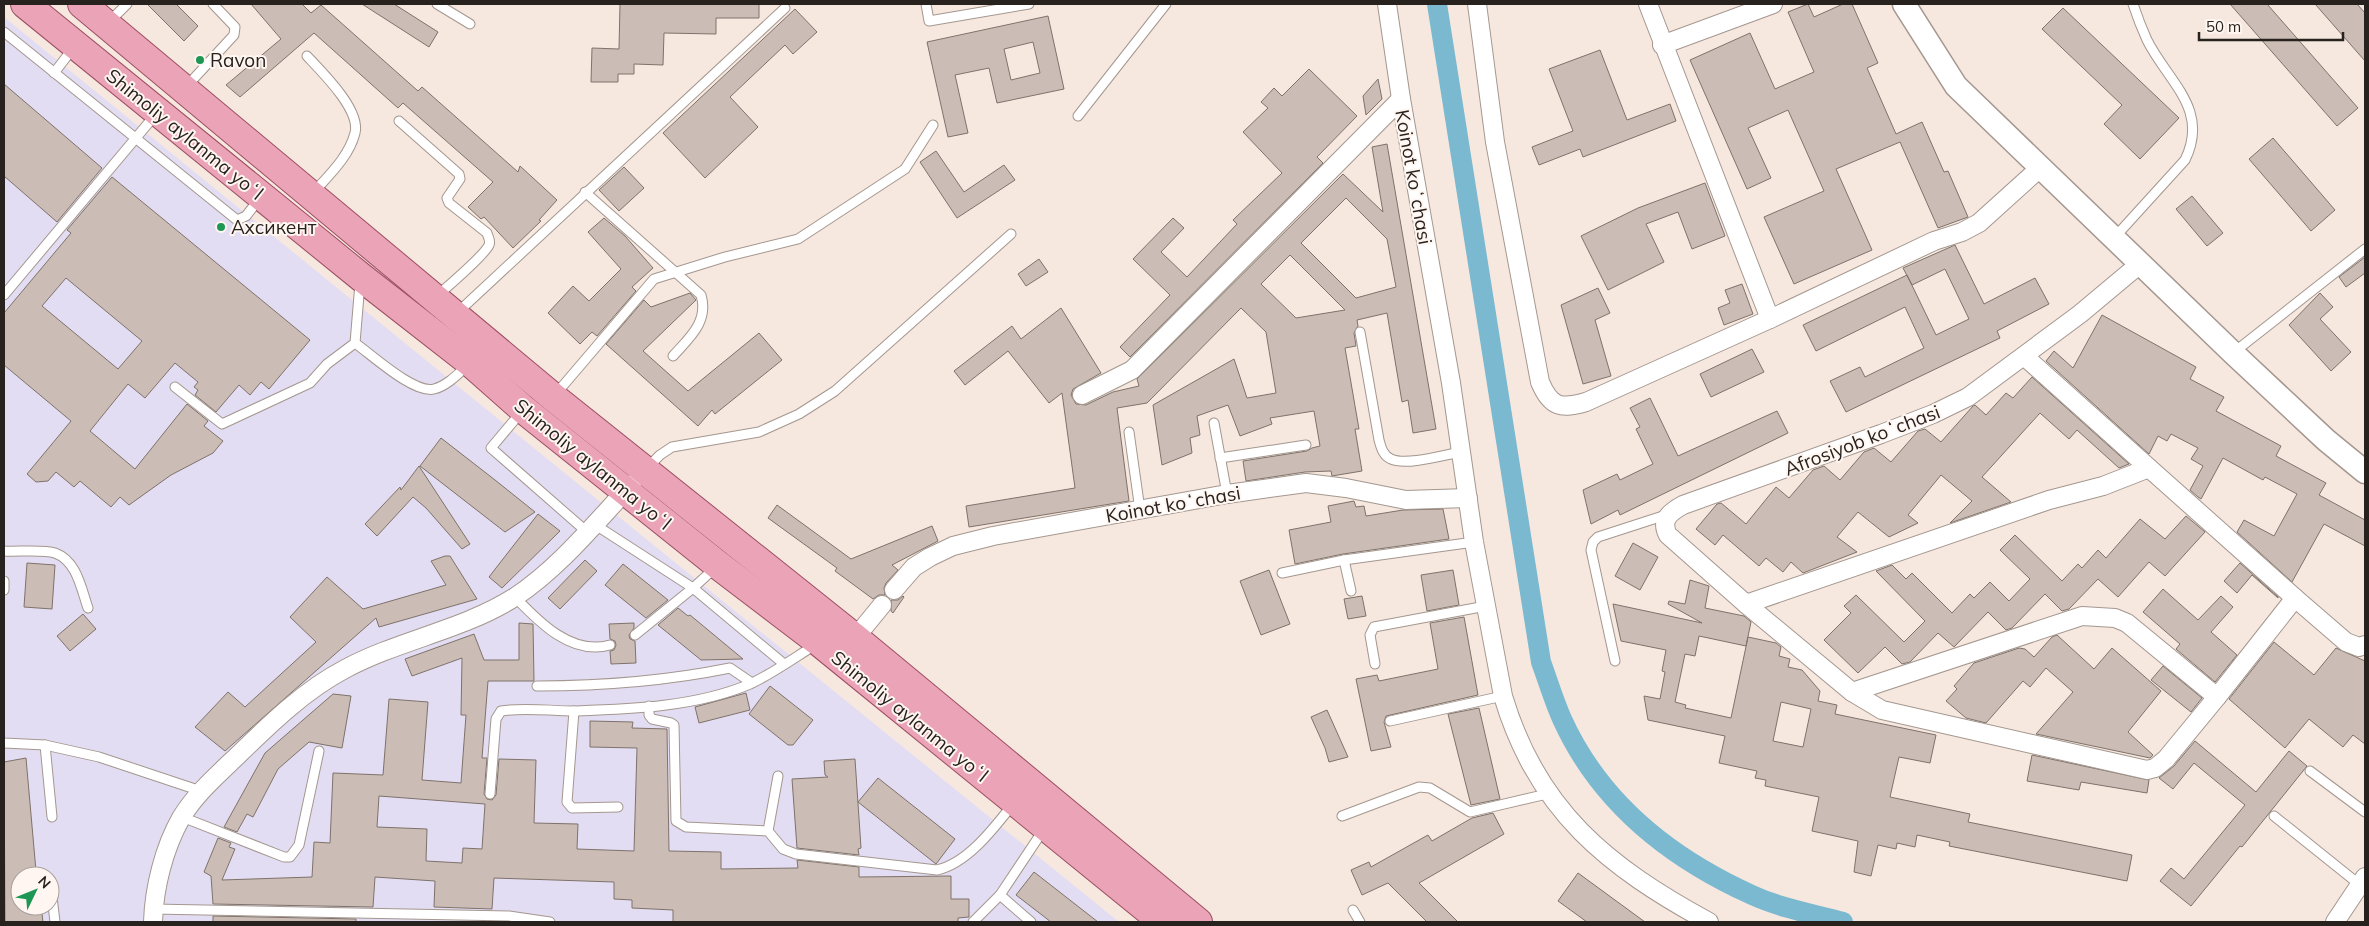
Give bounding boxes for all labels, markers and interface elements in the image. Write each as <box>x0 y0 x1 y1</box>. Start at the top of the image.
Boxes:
scale bar <box>2199 10 2343 42</box>
text: 50 m <box>2206 17 2241 36</box>
place label: Ravon <box>210 48 266 72</box>
marker: Ravon <box>194 54 206 66</box>
street label: Shimoliy aylanma yoʻl <box>102 63 268 205</box>
street label: Koinot koʻchasi <box>1390 108 1438 246</box>
place label: Ахсикент <box>231 215 317 239</box>
marker: Ахсикент <box>215 221 227 233</box>
street label: Shimoliy aylanma yoʻl <box>510 393 676 535</box>
street label: Afrosiyob koʻchasi <box>1781 399 1943 481</box>
street label: Koinot koʻchasi <box>1104 480 1242 528</box>
street label: Shimoliy aylanma yoʻl <box>827 645 993 787</box>
north arrow <box>10 866 60 916</box>
text: N <box>34 872 55 892</box>

